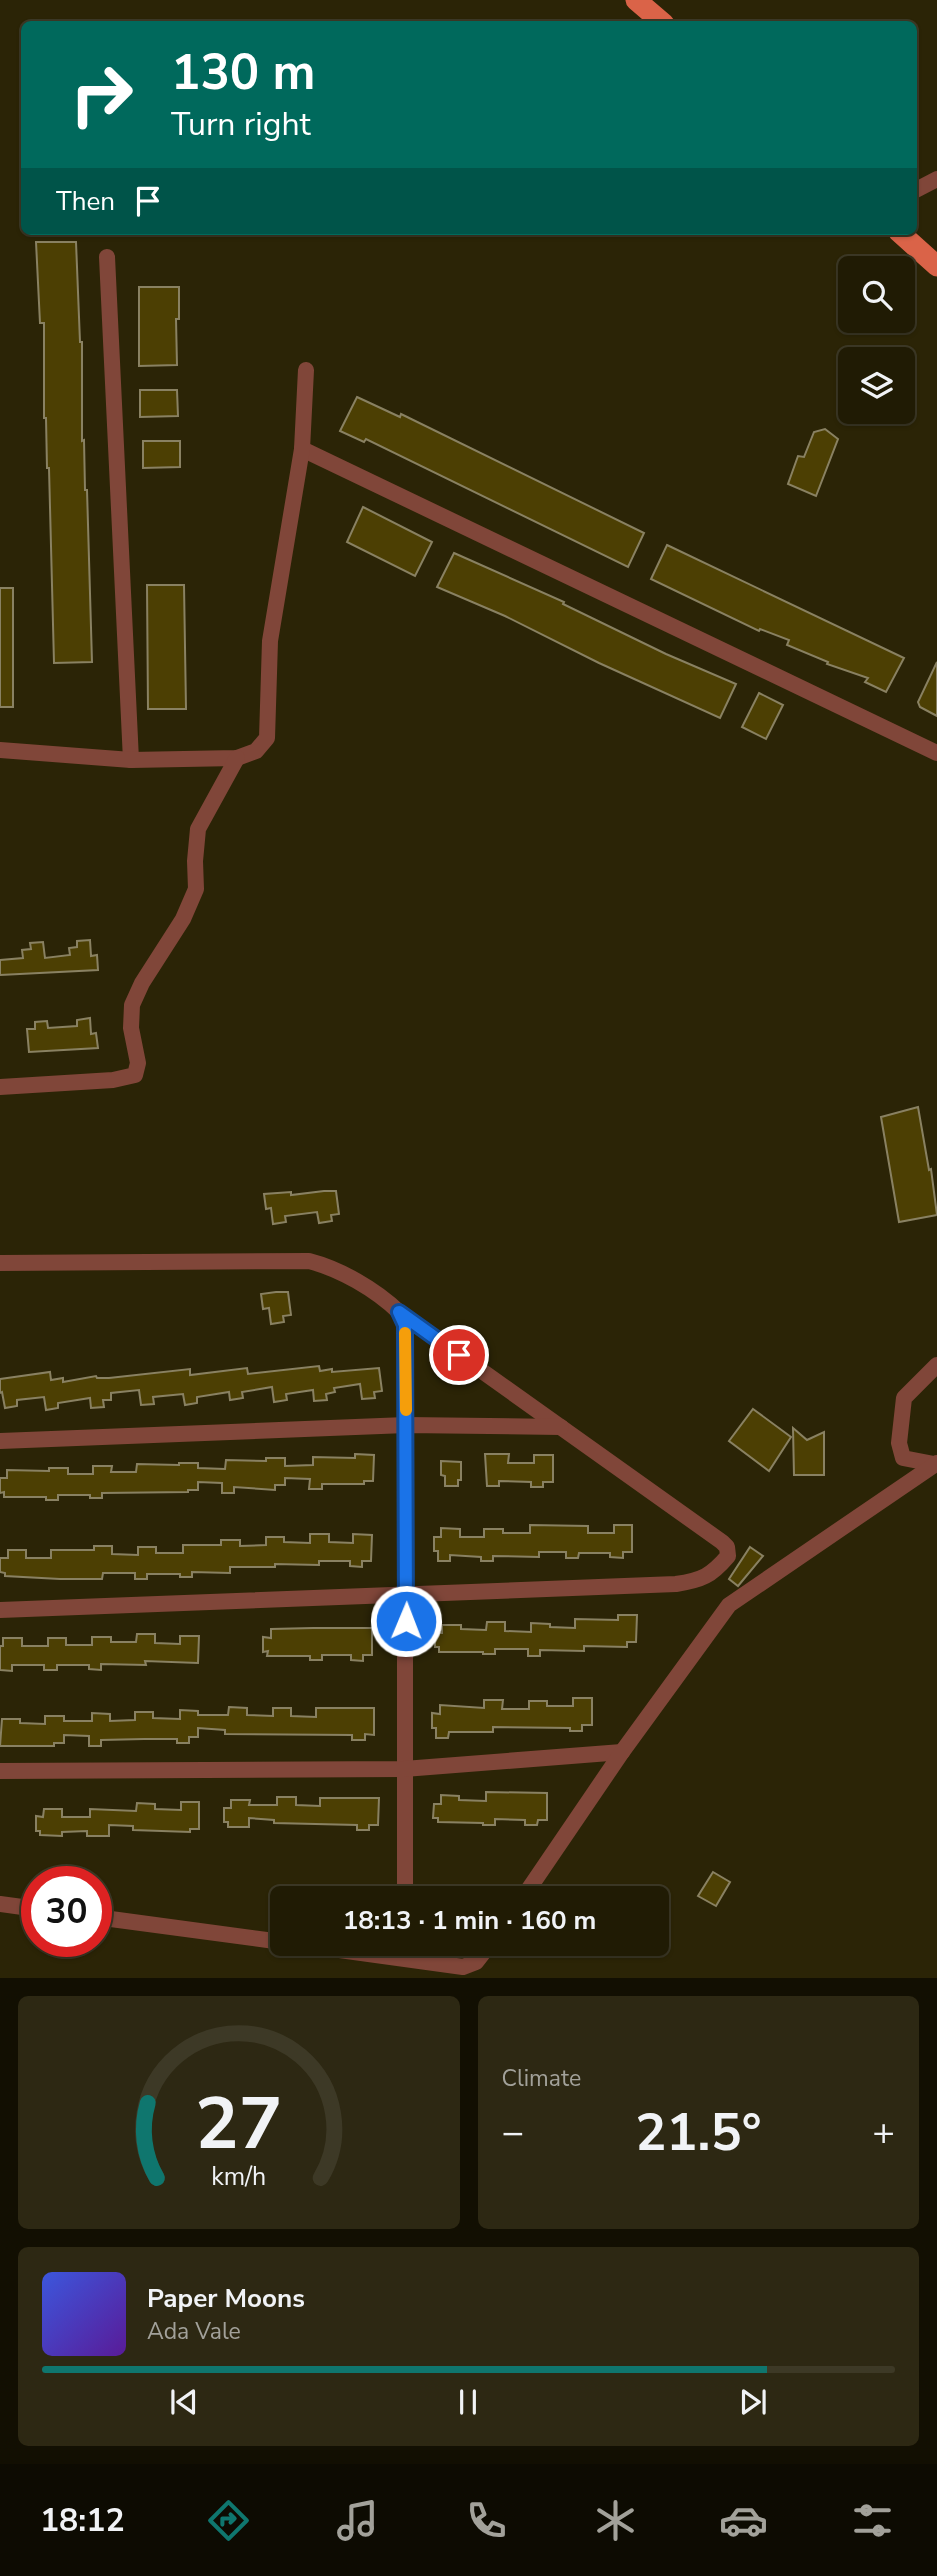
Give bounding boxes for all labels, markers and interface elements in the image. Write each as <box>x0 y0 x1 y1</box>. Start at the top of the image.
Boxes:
text: 130 m <box>171 39 315 106</box>
icon: right <box>56 49 147 140</box>
text: Turn right <box>171 103 311 146</box>
icon: arrive <box>129 182 167 220</box>
text: Then <box>56 184 115 219</box>
map controls <box>838 256 915 424</box>
button: search <box>838 256 915 333</box>
button: layers <box>838 347 915 424</box>
pin <box>429 1325 489 1385</box>
icon: arrive <box>440 1336 478 1374</box>
position arrow <box>369 1584 443 1658</box>
speed limit sign: 30 <box>21 1866 112 1957</box>
text: 18:13 · 1 min · 160 m <box>343 1903 596 1938</box>
text: Climate <box>502 2063 581 2094</box>
text: 27 <box>195 2075 282 2175</box>
text: 21.5° <box>635 2097 761 2168</box>
text: − <box>502 2107 524 2158</box>
text: + <box>872 2107 895 2158</box>
text: km/h <box>211 2160 266 2194</box>
text: Paper Moons <box>147 2281 305 2316</box>
text: Ada Vale <box>147 2316 241 2347</box>
icon: previous <box>165 2383 203 2421</box>
icon: pause <box>449 2383 487 2421</box>
icon: next <box>734 2383 772 2421</box>
icon: directions <box>204 2496 253 2545</box>
icon: music <box>333 2496 382 2545</box>
icon: phone <box>462 2496 511 2545</box>
icon: climate <box>591 2496 640 2545</box>
icon: car <box>719 2496 768 2545</box>
icon: filters <box>848 2496 897 2545</box>
text: 18:12 <box>40 2499 125 2542</box>

